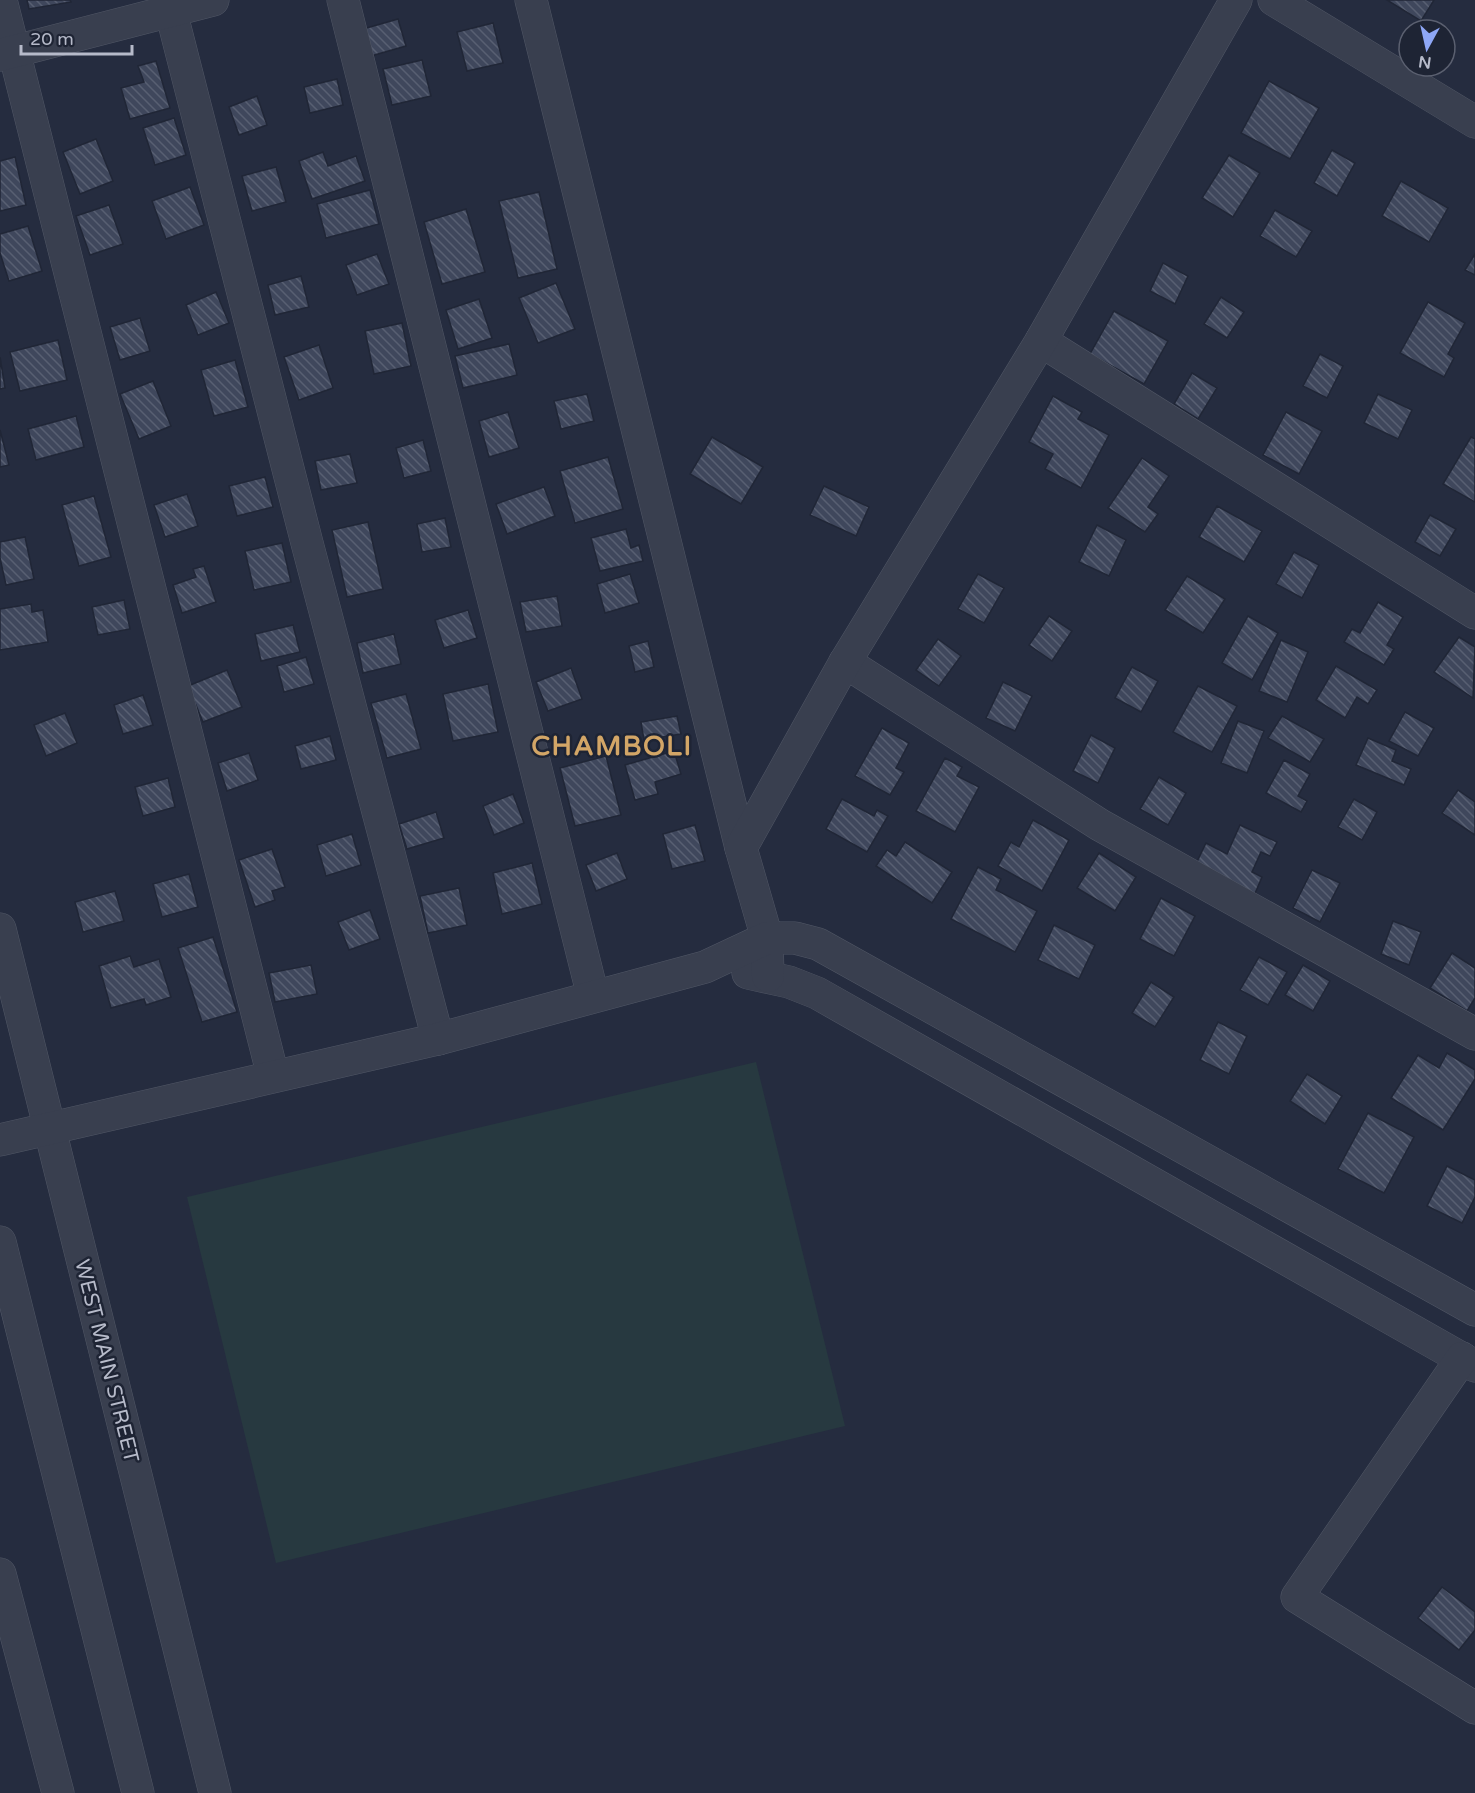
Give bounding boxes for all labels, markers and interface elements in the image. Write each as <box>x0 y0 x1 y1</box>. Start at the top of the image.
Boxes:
scale bar <box>21 18 132 56</box>
north arrow <box>1397 18 1457 78</box>
text: 20 m <box>30 28 74 50</box>
text: N <box>1417 51 1433 73</box>
district label: CHAMBOLI <box>531 730 693 763</box>
street label: WEST MAIN STREET <box>69 1257 144 1466</box>

